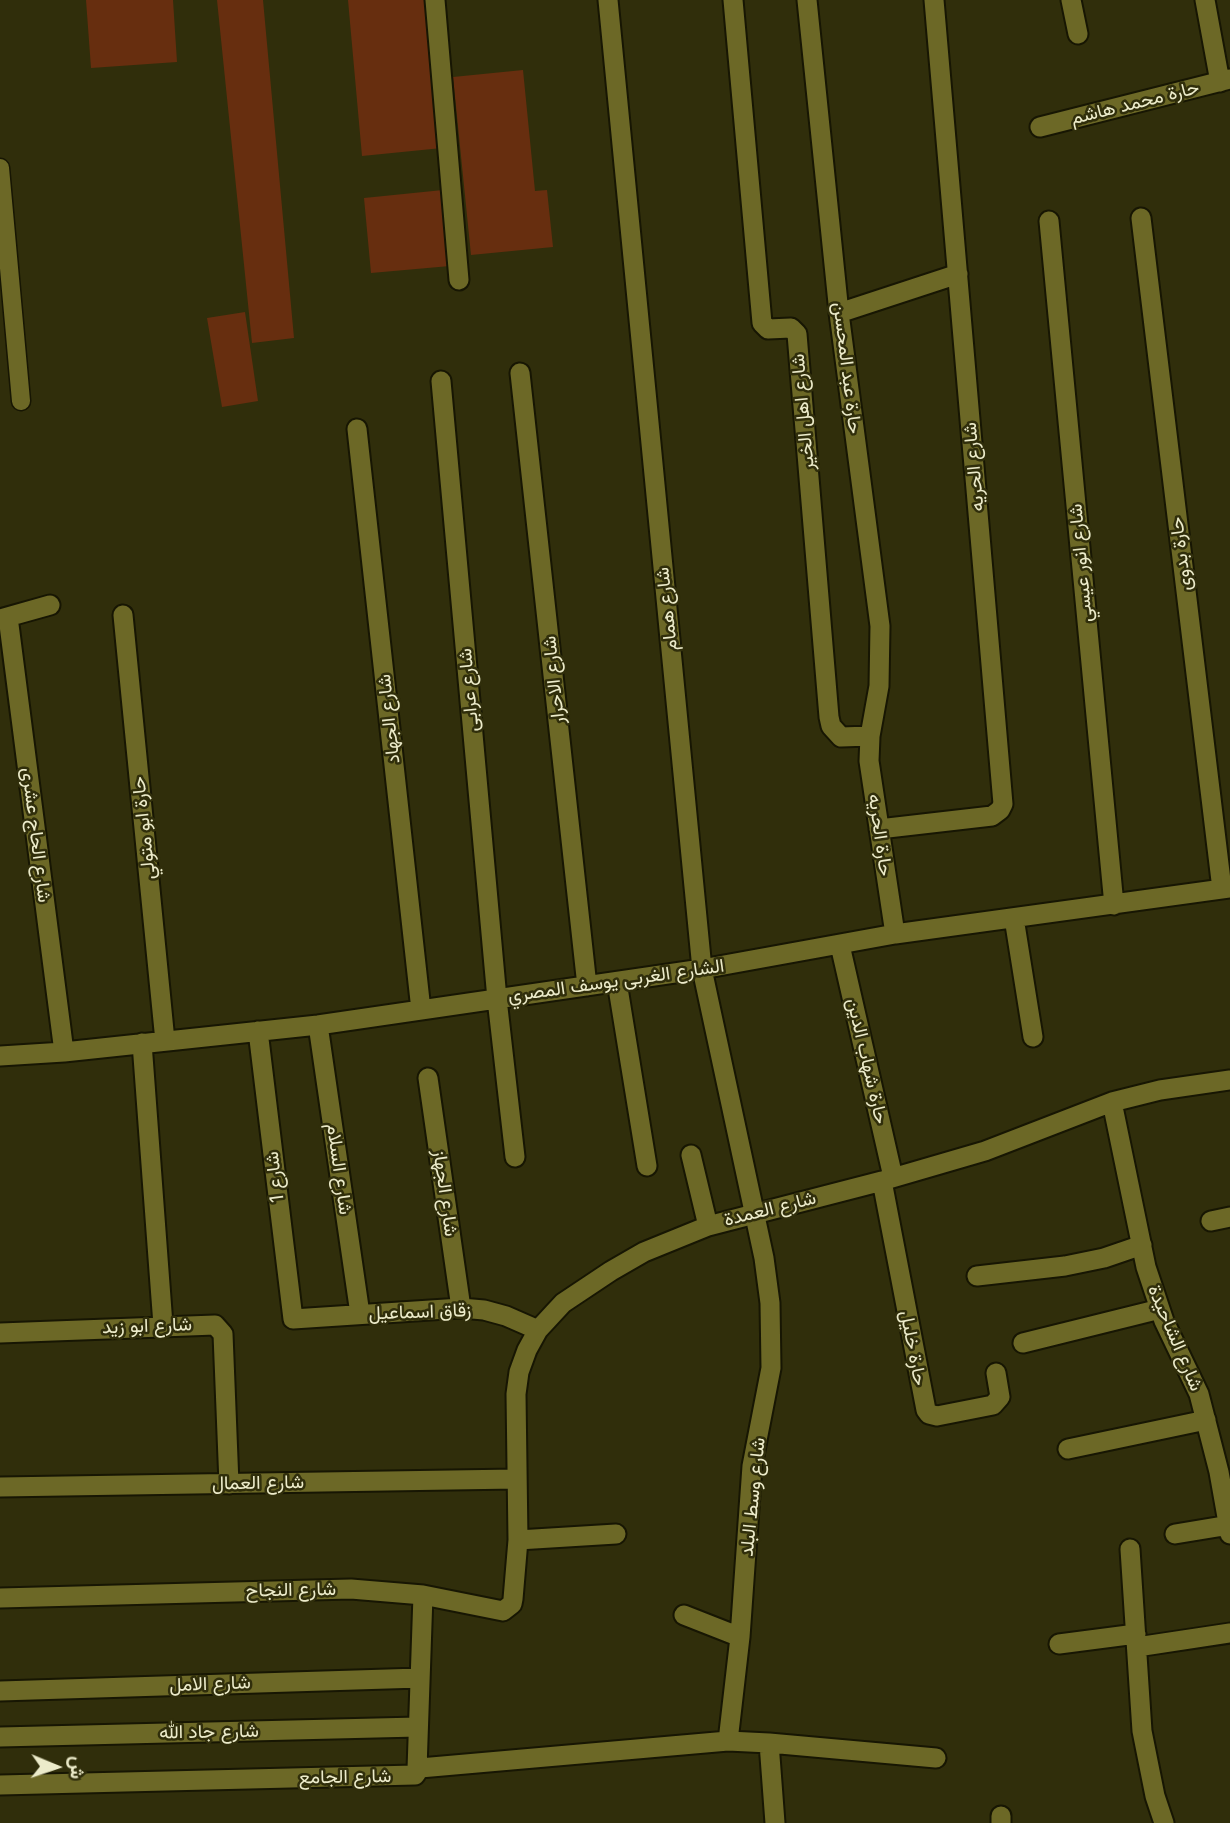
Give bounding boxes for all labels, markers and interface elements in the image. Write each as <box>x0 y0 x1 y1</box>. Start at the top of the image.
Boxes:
street label: حارة محمد هاشم <box>1068 76 1202 130</box>
street label: حارة عبد المحسن <box>828 301 866 435</box>
street label: شارع اهل الخير <box>787 353 819 471</box>
street label: شارع الحريه <box>959 421 989 513</box>
street label: شارع انور عيسي <box>1064 503 1098 623</box>
street label: حارة بدوى <box>1165 516 1197 592</box>
street label: شارع همام <box>651 566 683 652</box>
street label: شارع الاحرار <box>538 635 570 725</box>
street label: شارع عرابى <box>454 647 484 733</box>
street label: شارع الجهاد <box>373 673 405 765</box>
street label: شارع الحاج عشرى <box>16 766 56 904</box>
street label: حارة ابو متولي <box>127 775 161 881</box>
street label: حارة الحريه <box>863 792 897 878</box>
street label: الشارع الغربى يوسف المصري <box>506 955 726 1007</box>
street label: حارة شهاب الدين <box>841 996 893 1126</box>
street label: شارع السلام <box>321 1122 357 1216</box>
street label: شارع الجهاز <box>428 1148 462 1238</box>
street label: شارع 1 <box>261 1150 289 1204</box>
street label: شارع العمدة <box>722 1187 818 1231</box>
street label: شارع الشاحيدة <box>1142 1282 1208 1394</box>
street label: زقاق اسماعيل <box>368 1299 472 1325</box>
street label: حارة خليل <box>895 1309 931 1387</box>
street label: شارع ابو زيد <box>102 1313 192 1339</box>
street label: شارع وسط البلد <box>735 1436 771 1558</box>
street label: شارع العمال <box>212 1471 304 1495</box>
street label: شارع النجاح <box>246 1578 336 1602</box>
street label: شارع الامل <box>169 1671 251 1697</box>
street label: شارع جاد الله <box>159 1720 259 1744</box>
north arrow <box>21 1732 91 1802</box>
text: ش <box>66 1756 89 1780</box>
street label: شارع الجامع <box>298 1765 392 1789</box>

